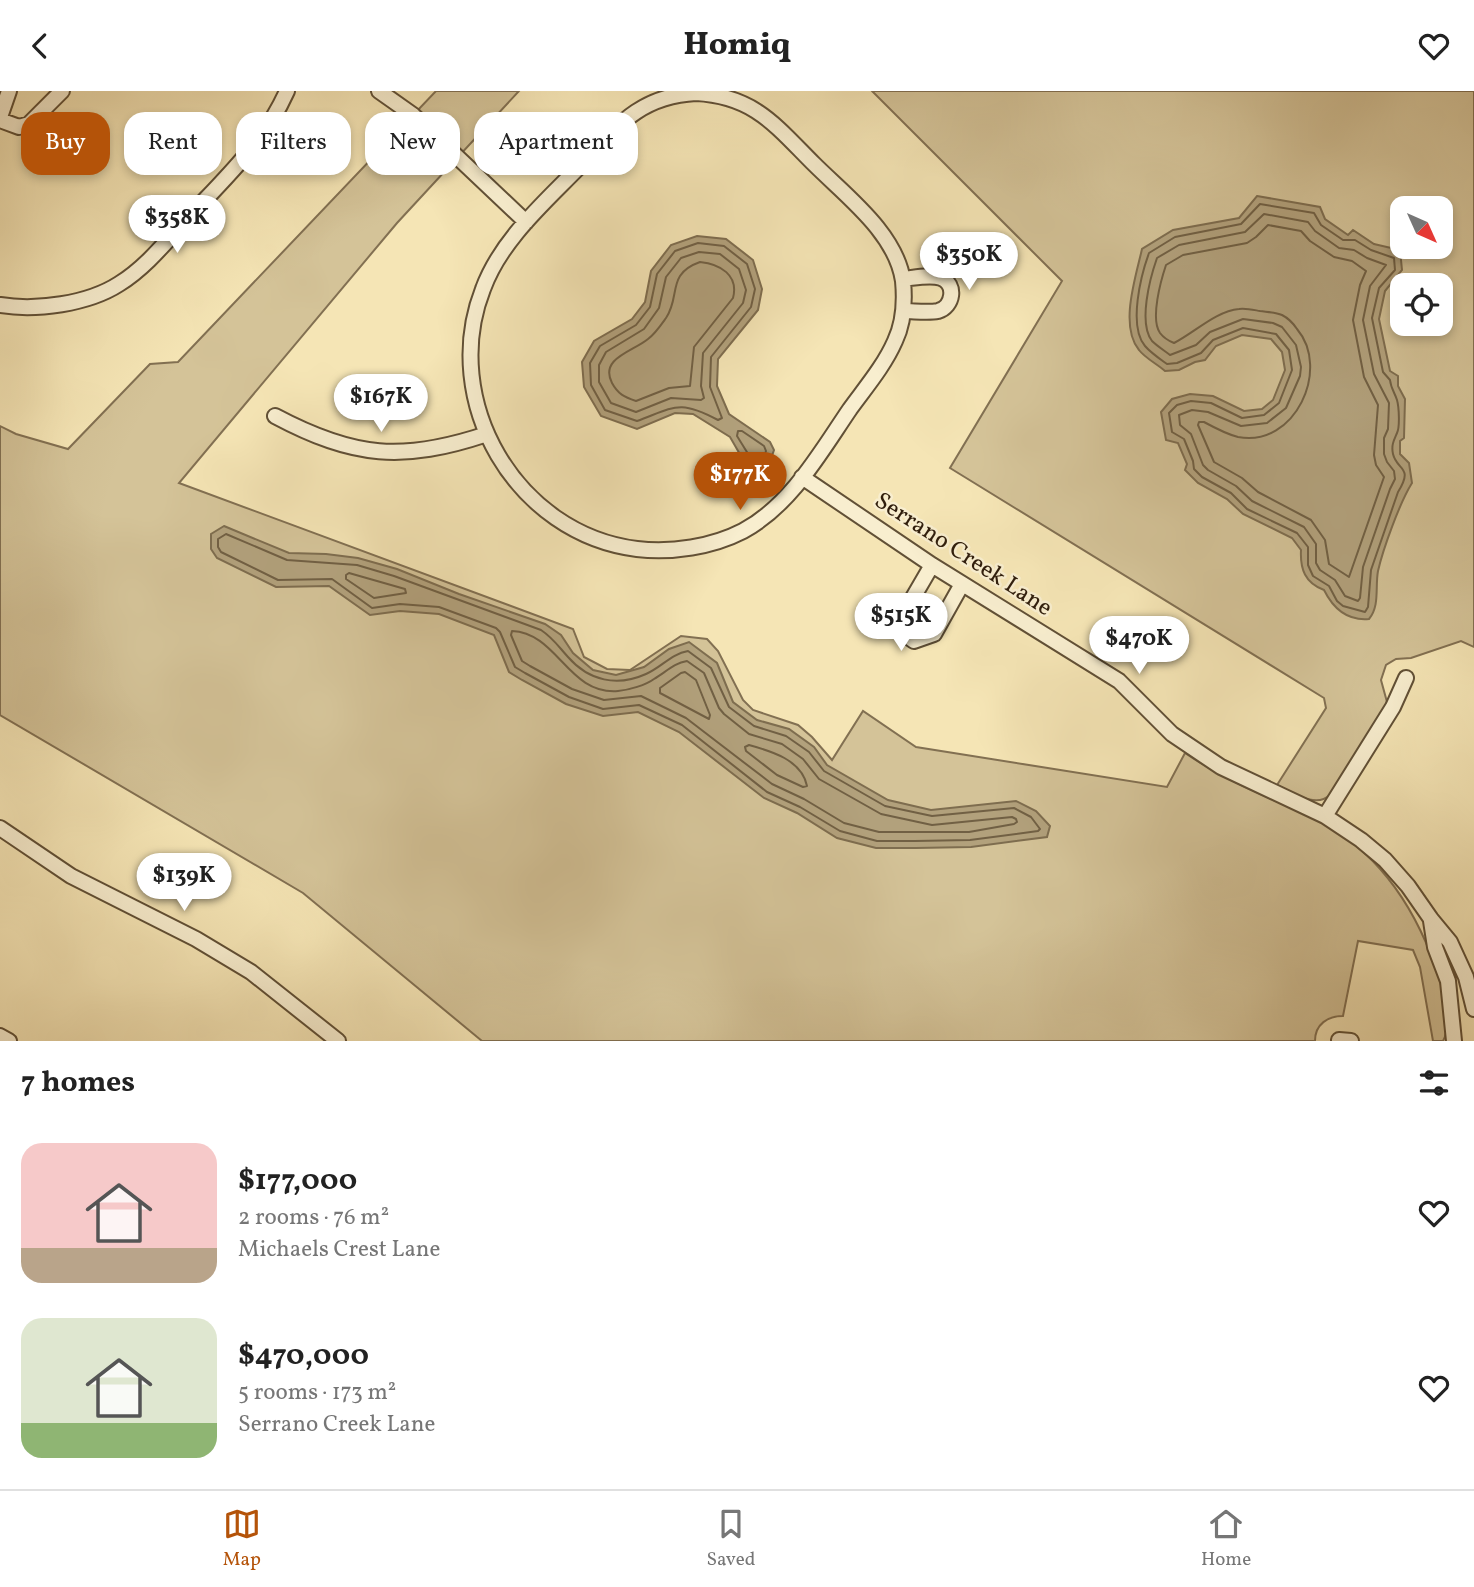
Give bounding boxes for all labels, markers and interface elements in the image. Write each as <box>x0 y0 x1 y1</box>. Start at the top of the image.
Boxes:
text: Homiq <box>683 24 791 68</box>
icon: back <box>21 27 59 65</box>
icon: heart <box>1415 27 1453 65</box>
chip: Buy <box>21 112 110 175</box>
chip: Rent <box>124 112 222 175</box>
chip: Filters <box>236 112 351 175</box>
chip: New <box>365 112 460 175</box>
chip: Apartment <box>474 112 638 175</box>
pin: $358K <box>128 195 226 255</box>
north arrow <box>1390 196 1452 259</box>
map controls <box>1390 196 1453 336</box>
text: $358K <box>145 202 209 234</box>
pin: $350K <box>920 233 1018 292</box>
text: $350K <box>936 239 1002 271</box>
button: locate <box>1390 273 1453 336</box>
pin: $167K <box>332 375 430 434</box>
text: $167K <box>350 381 412 413</box>
pin: $177K <box>691 453 789 512</box>
text: $177K <box>710 459 770 491</box>
street label: Serrano Creek Lane <box>867 485 1059 625</box>
pin: $515K <box>852 594 950 653</box>
text: $515K <box>871 600 931 632</box>
pin: $470K <box>1090 617 1188 676</box>
text: $470K <box>1105 623 1173 655</box>
pin: $139K <box>135 853 233 913</box>
text: $139K <box>153 860 215 892</box>
text: 7 homes <box>21 1062 135 1104</box>
icon: filters <box>1415 1064 1453 1102</box>
text: $177,000 <box>238 1160 357 1202</box>
icon: home <box>77 1171 161 1255</box>
icon: heart <box>1415 1194 1453 1232</box>
text: 2 rooms · 76 m² <box>238 1202 389 1234</box>
text: Michaels Crest Lane <box>238 1234 440 1266</box>
text: $470,000 <box>238 1335 369 1377</box>
icon: home <box>77 1346 161 1430</box>
icon: heart <box>1415 1369 1453 1407</box>
text: 5 rooms · 173 m² <box>238 1377 396 1409</box>
text: Serrano Creek Lane <box>238 1409 435 1441</box>
tab: Map <box>223 1505 261 1573</box>
tab: Saved <box>706 1505 755 1573</box>
tab: Home <box>1201 1505 1251 1573</box>

